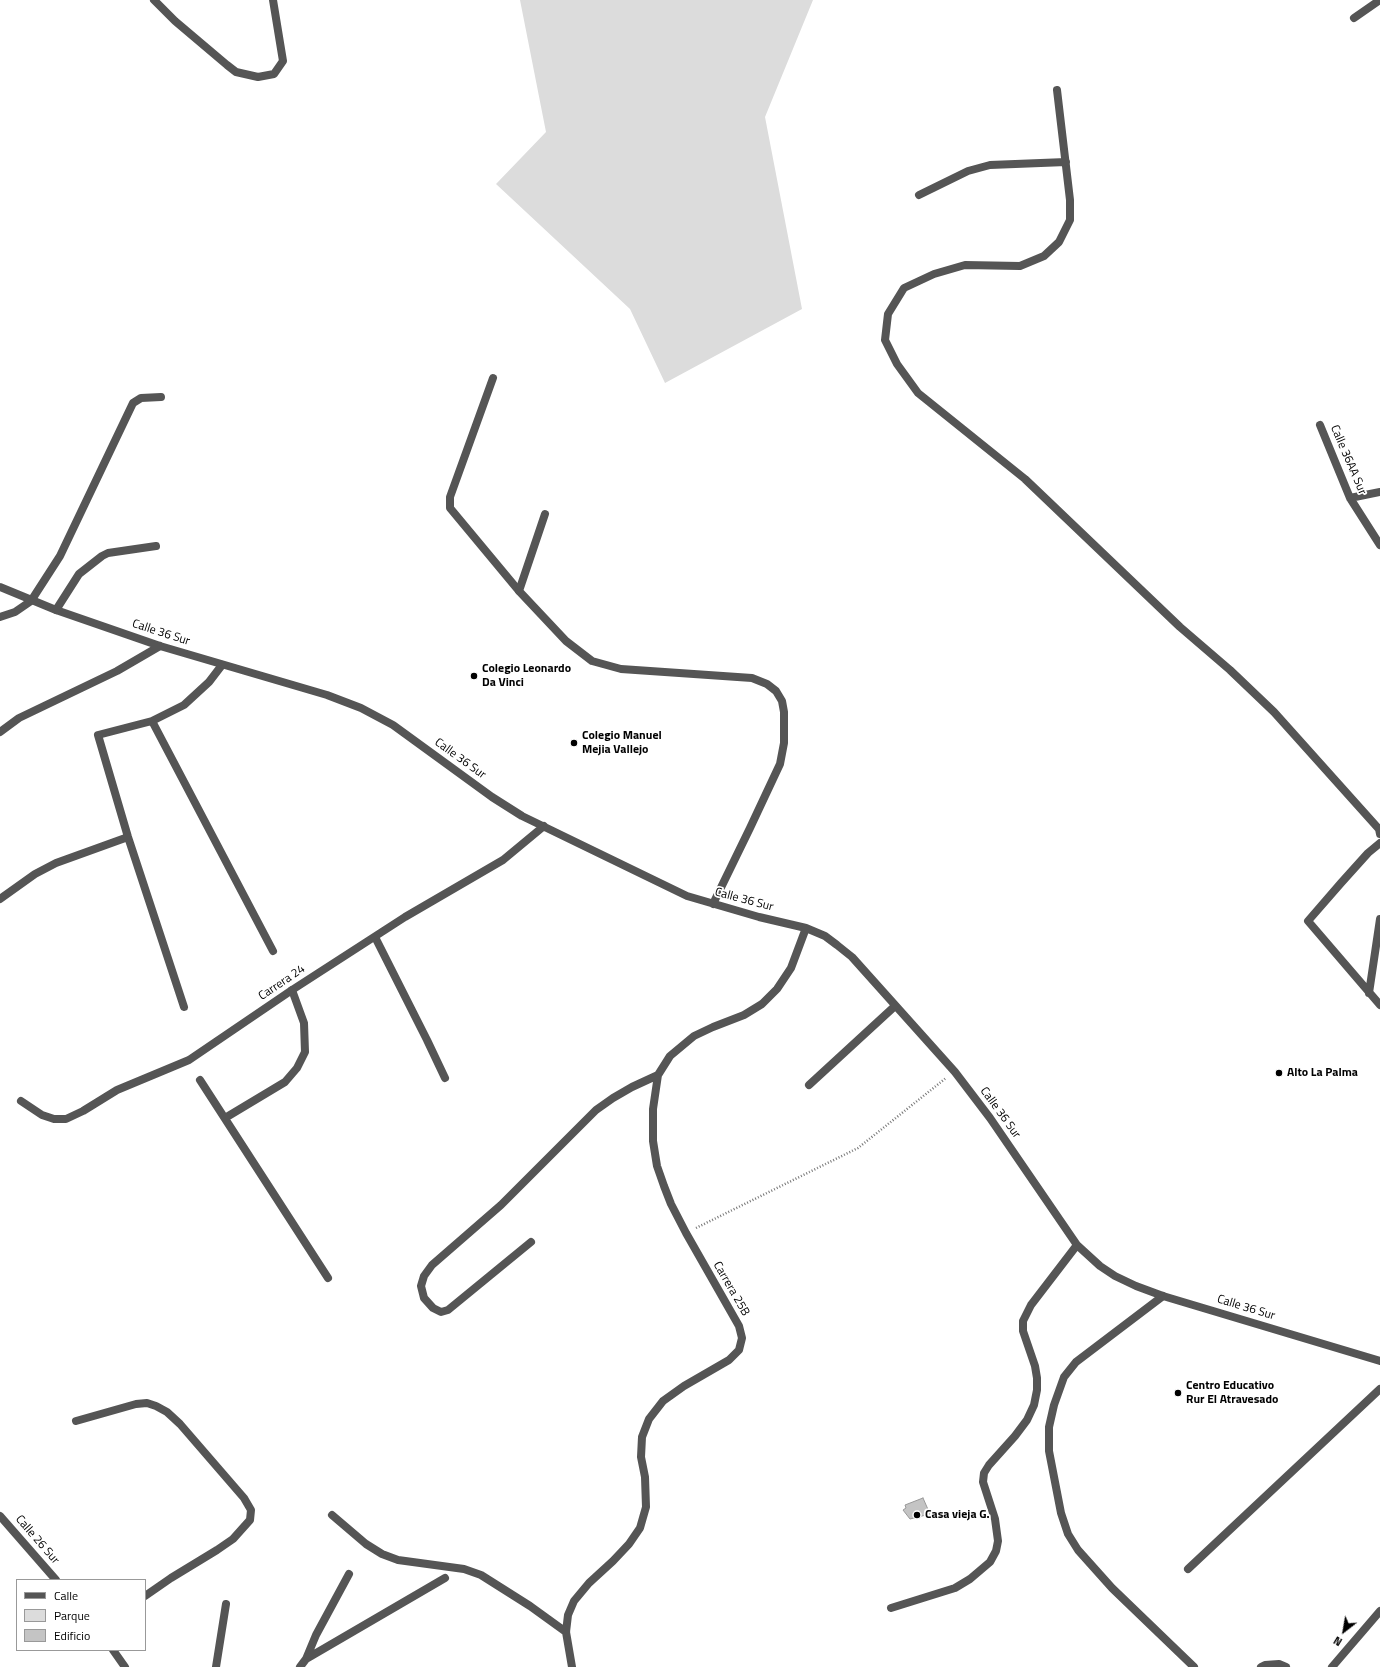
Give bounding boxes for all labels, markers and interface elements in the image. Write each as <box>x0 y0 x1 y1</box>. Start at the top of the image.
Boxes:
street label: Calle 36AA Sur <box>1327 423 1369 497</box>
street label: Calle 36 Sur <box>130 617 192 649</box>
place label: Colegio Leonardo Da Vinci <box>482 662 571 690</box>
marker: Colegio Leonardo Da Vinci <box>469 671 479 681</box>
place label: Colegio Manuel Mejia Vallejo <box>582 729 662 757</box>
street label: Calle 36 Sur <box>432 736 488 782</box>
marker: Colegio Manuel Mejia Vallejo <box>569 738 579 748</box>
street label: Calle 36 Sur <box>713 885 775 915</box>
street label: Carrera 24 <box>256 962 308 1004</box>
place label: Alto La Palma <box>1287 1066 1358 1080</box>
marker: Alto La Palma <box>1274 1068 1284 1078</box>
street label: Calle 36 Sur <box>977 1085 1023 1141</box>
street label: Carrera 25B <box>710 1259 752 1319</box>
street label: Calle 36 Sur <box>1215 1292 1277 1324</box>
place label: Centro Educativo Rur El Atravesado <box>1186 1379 1278 1407</box>
marker: Centro Educativo Rur El Atravesado <box>1173 1388 1183 1398</box>
place label: Casa vieja G. <box>925 1508 990 1522</box>
marker: Casa vieja G. <box>912 1510 922 1520</box>
street label: Calle 26 Sur <box>12 1513 62 1567</box>
legend <box>16 1579 146 1651</box>
text: Calle <box>54 1586 78 1605</box>
text: Parque <box>54 1606 90 1625</box>
north arrow <box>1324 1611 1364 1651</box>
text: Edificio <box>54 1626 90 1645</box>
text: N <box>1330 1632 1345 1650</box>

